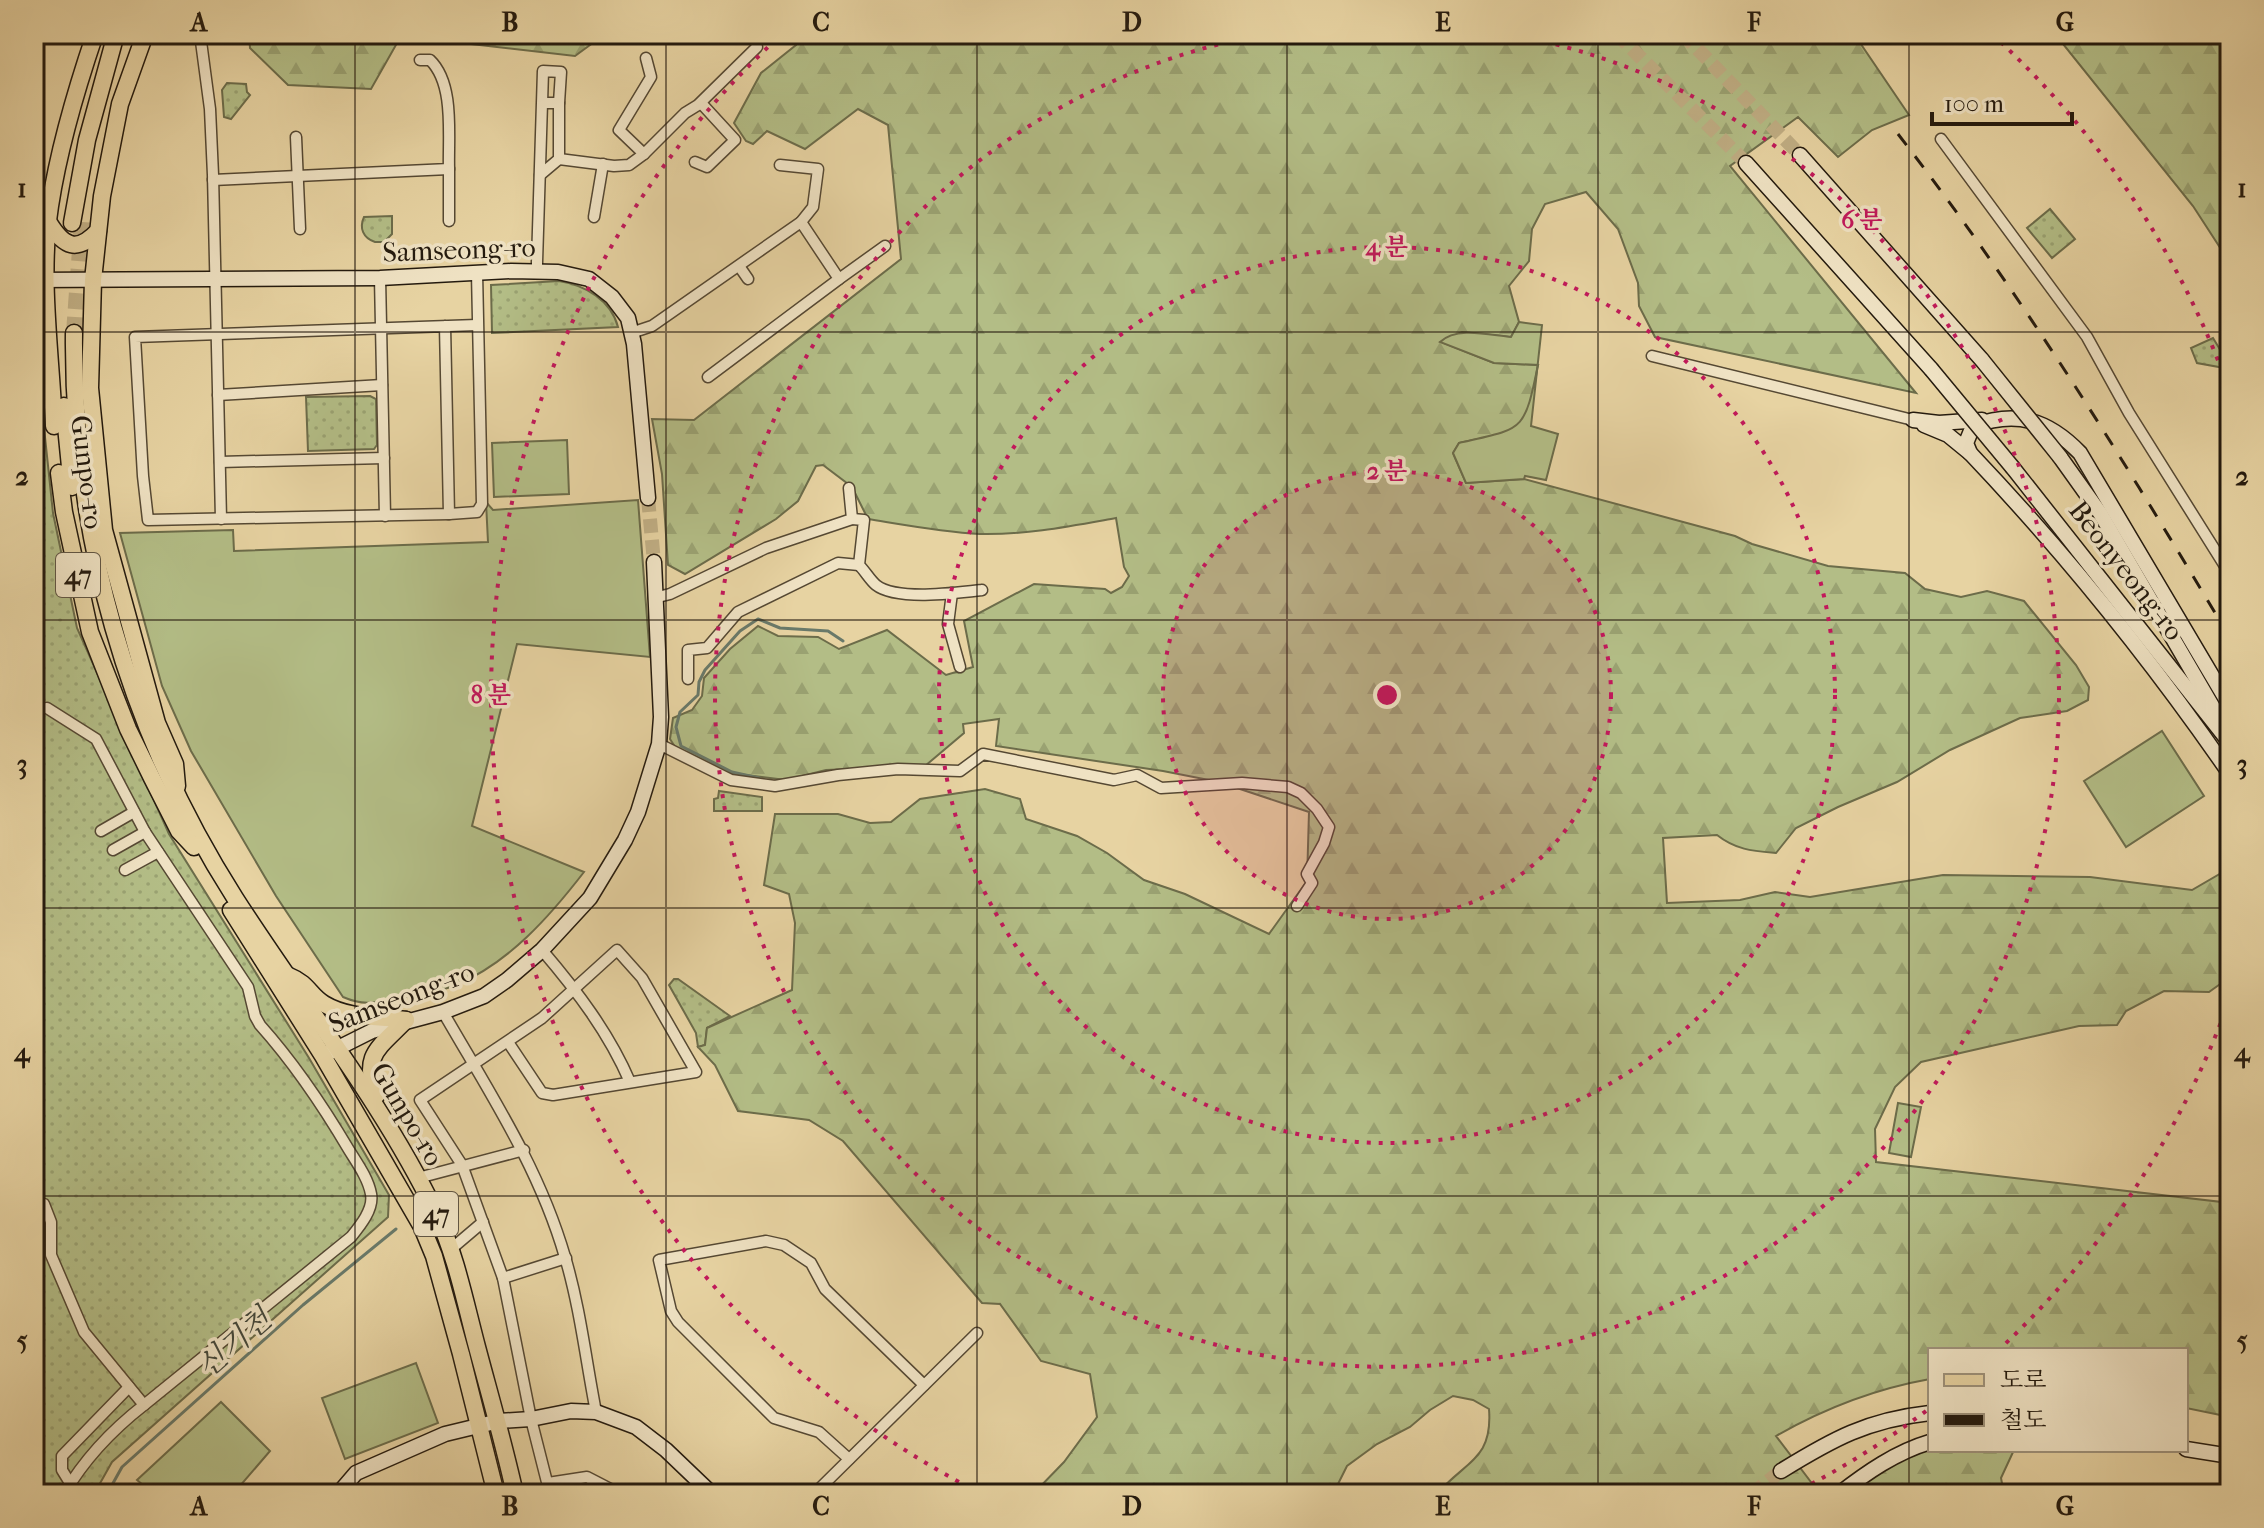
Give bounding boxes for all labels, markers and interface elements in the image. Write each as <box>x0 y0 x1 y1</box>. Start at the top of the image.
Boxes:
text: A <box>189 7 209 38</box>
text: B <box>502 7 519 38</box>
text: C <box>812 7 830 38</box>
text: D <box>1122 7 1142 38</box>
text: E <box>1435 7 1451 38</box>
text: F <box>1746 7 1761 38</box>
text: G <box>2056 7 2074 38</box>
scale bar <box>1932 76 2072 126</box>
text: 100 m <box>1944 90 2004 118</box>
text: 1 <box>17 173 27 204</box>
text: 1 <box>2237 173 2247 204</box>
text: 6 분 <box>1841 206 1883 234</box>
street label: Samseong-ro <box>382 230 536 269</box>
text: 4 분 <box>1365 233 1408 262</box>
street label: Gunpo-ro <box>64 413 111 531</box>
text: 2 분 <box>1367 457 1407 485</box>
text: 2 <box>15 461 29 492</box>
text: 2 <box>2235 461 2249 492</box>
street label: Beonyeong-ro <box>2062 494 2191 647</box>
road number: 47 <box>56 553 100 597</box>
text: 8 분 <box>471 681 511 709</box>
centre of rings <box>1373 681 1401 709</box>
text: 3 <box>17 749 27 780</box>
text: 3 <box>2237 749 2247 780</box>
street label: Samseong-ro <box>324 955 479 1040</box>
text: 4 <box>13 1037 31 1069</box>
text: 4 <box>2233 1037 2251 1069</box>
street label: Gunpo-ro <box>364 1057 451 1172</box>
road number: 47 <box>414 1192 458 1236</box>
water label: 신기천 <box>190 1300 280 1385</box>
text: 5 <box>16 1325 28 1356</box>
text: 5 <box>2236 1325 2248 1356</box>
legend <box>1928 1348 2188 1452</box>
text: 도로 <box>2000 1366 2046 1394</box>
text: 철도 <box>2000 1406 2046 1434</box>
text: A <box>189 1491 209 1522</box>
text: B <box>502 1491 519 1522</box>
text: C <box>812 1491 830 1522</box>
text: D <box>1122 1491 1142 1522</box>
text: E <box>1435 1491 1451 1522</box>
text: F <box>1746 1491 1761 1522</box>
text: G <box>2056 1491 2074 1522</box>

